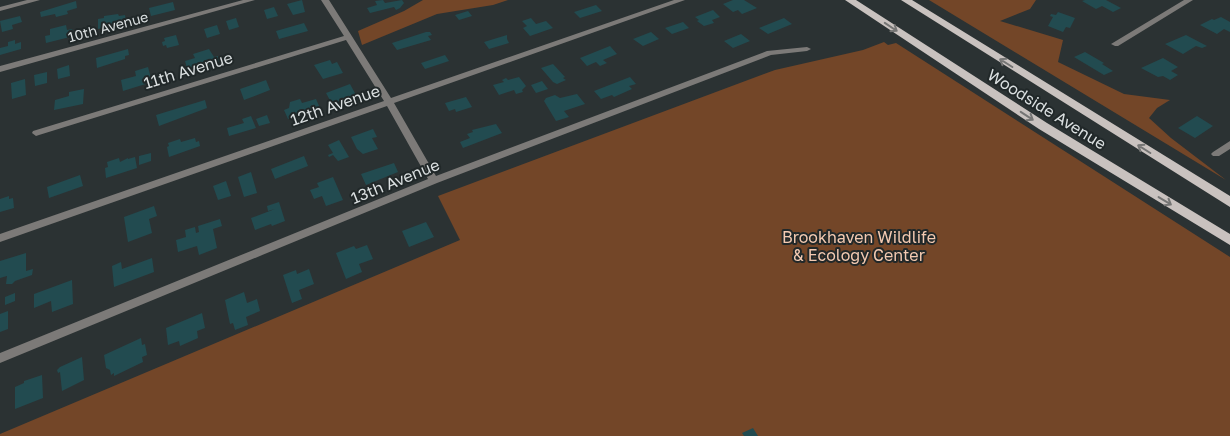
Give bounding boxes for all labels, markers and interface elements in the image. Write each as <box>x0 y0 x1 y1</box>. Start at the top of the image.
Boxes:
street label: 10th Avenue <box>66 8 150 45</box>
one-way arrow <box>883 22 897 32</box>
street label: 11th Avenue <box>141 47 235 93</box>
one-way arrow <box>1000 57 1014 67</box>
street label: Woodside Avenue <box>984 64 1110 154</box>
street label: 12th Avenue <box>287 80 383 130</box>
one-way arrow <box>1019 111 1033 121</box>
one-way arrow <box>1138 143 1152 153</box>
street label: 13th Avenue <box>348 154 442 208</box>
one-way arrow <box>1157 197 1171 207</box>
park label: Brookhaven Wildlife & Ecology Center <box>782 227 936 265</box>

